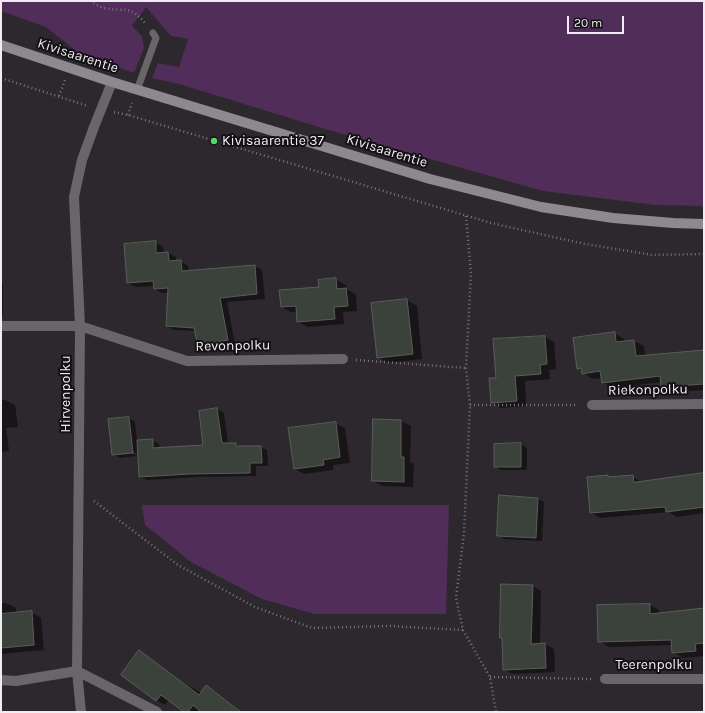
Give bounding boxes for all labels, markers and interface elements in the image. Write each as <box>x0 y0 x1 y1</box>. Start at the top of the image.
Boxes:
scale bar <box>569 8 626 34</box>
text: 20 m <box>574 16 602 30</box>
street label: Kivisaarentie <box>35 35 121 77</box>
street label: Kivisaarentie <box>344 131 430 171</box>
place label: Kivisaarentie 37 <box>222 133 324 149</box>
marker: Kivisaarentie 37 <box>209 136 219 146</box>
street label: Revonpolku <box>195 337 271 355</box>
street label: Hirvenpolku <box>58 355 74 433</box>
street label: Riekonpolku <box>608 381 688 399</box>
street label: Teerenpolku <box>615 657 693 673</box>

